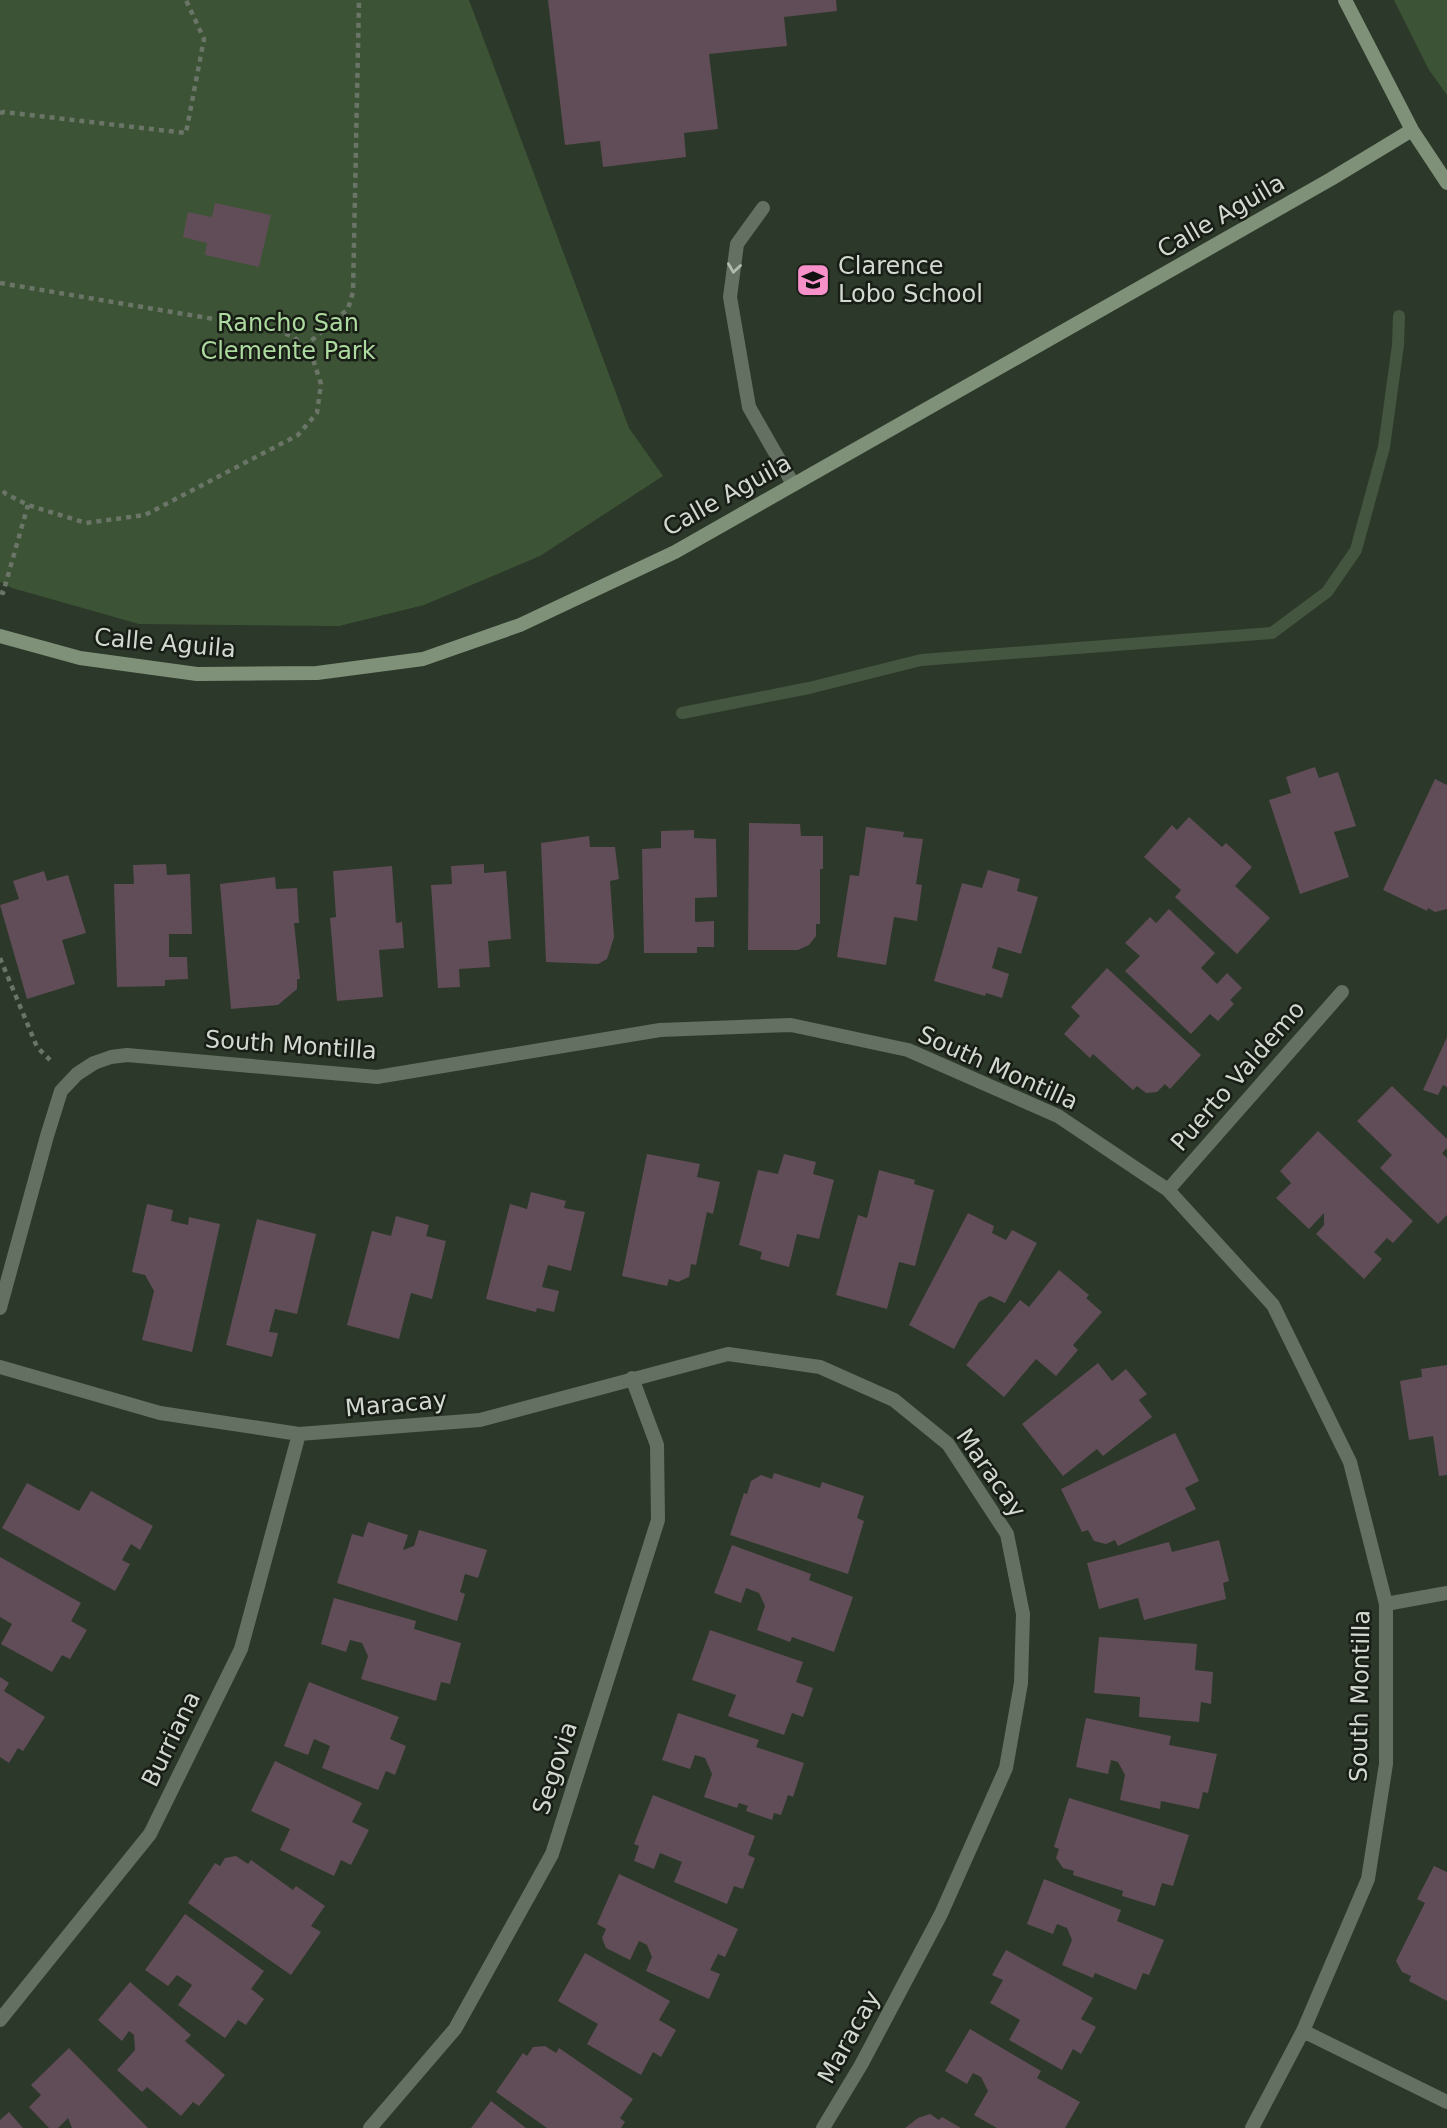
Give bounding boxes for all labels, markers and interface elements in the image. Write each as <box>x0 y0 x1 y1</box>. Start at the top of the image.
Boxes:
street label: Calle Aguila <box>1152 168 1290 264</box>
place label: Clarence Lobo School <box>838 252 983 308</box>
school or university icon: Clarence Lobo School <box>794 261 832 299</box>
one-way arrow <box>727 262 742 274</box>
park label: Rancho San Clemente Park <box>200 309 376 365</box>
street label: Calle Aguila <box>658 448 796 542</box>
street label: Calle Aguila <box>93 623 237 663</box>
street label: Puerto Valdemo <box>1165 995 1311 1157</box>
street label: South Montilla <box>914 1020 1082 1116</box>
street label: South Montilla <box>204 1025 378 1065</box>
street label: Maracay <box>344 1386 448 1422</box>
street label: Maracay <box>950 1423 1032 1523</box>
street label: South Montilla <box>1345 1610 1375 1782</box>
street label: Burriana <box>136 1687 206 1791</box>
street label: Segovia <box>527 1718 583 1818</box>
street label: Maracay <box>812 1986 886 2088</box>

